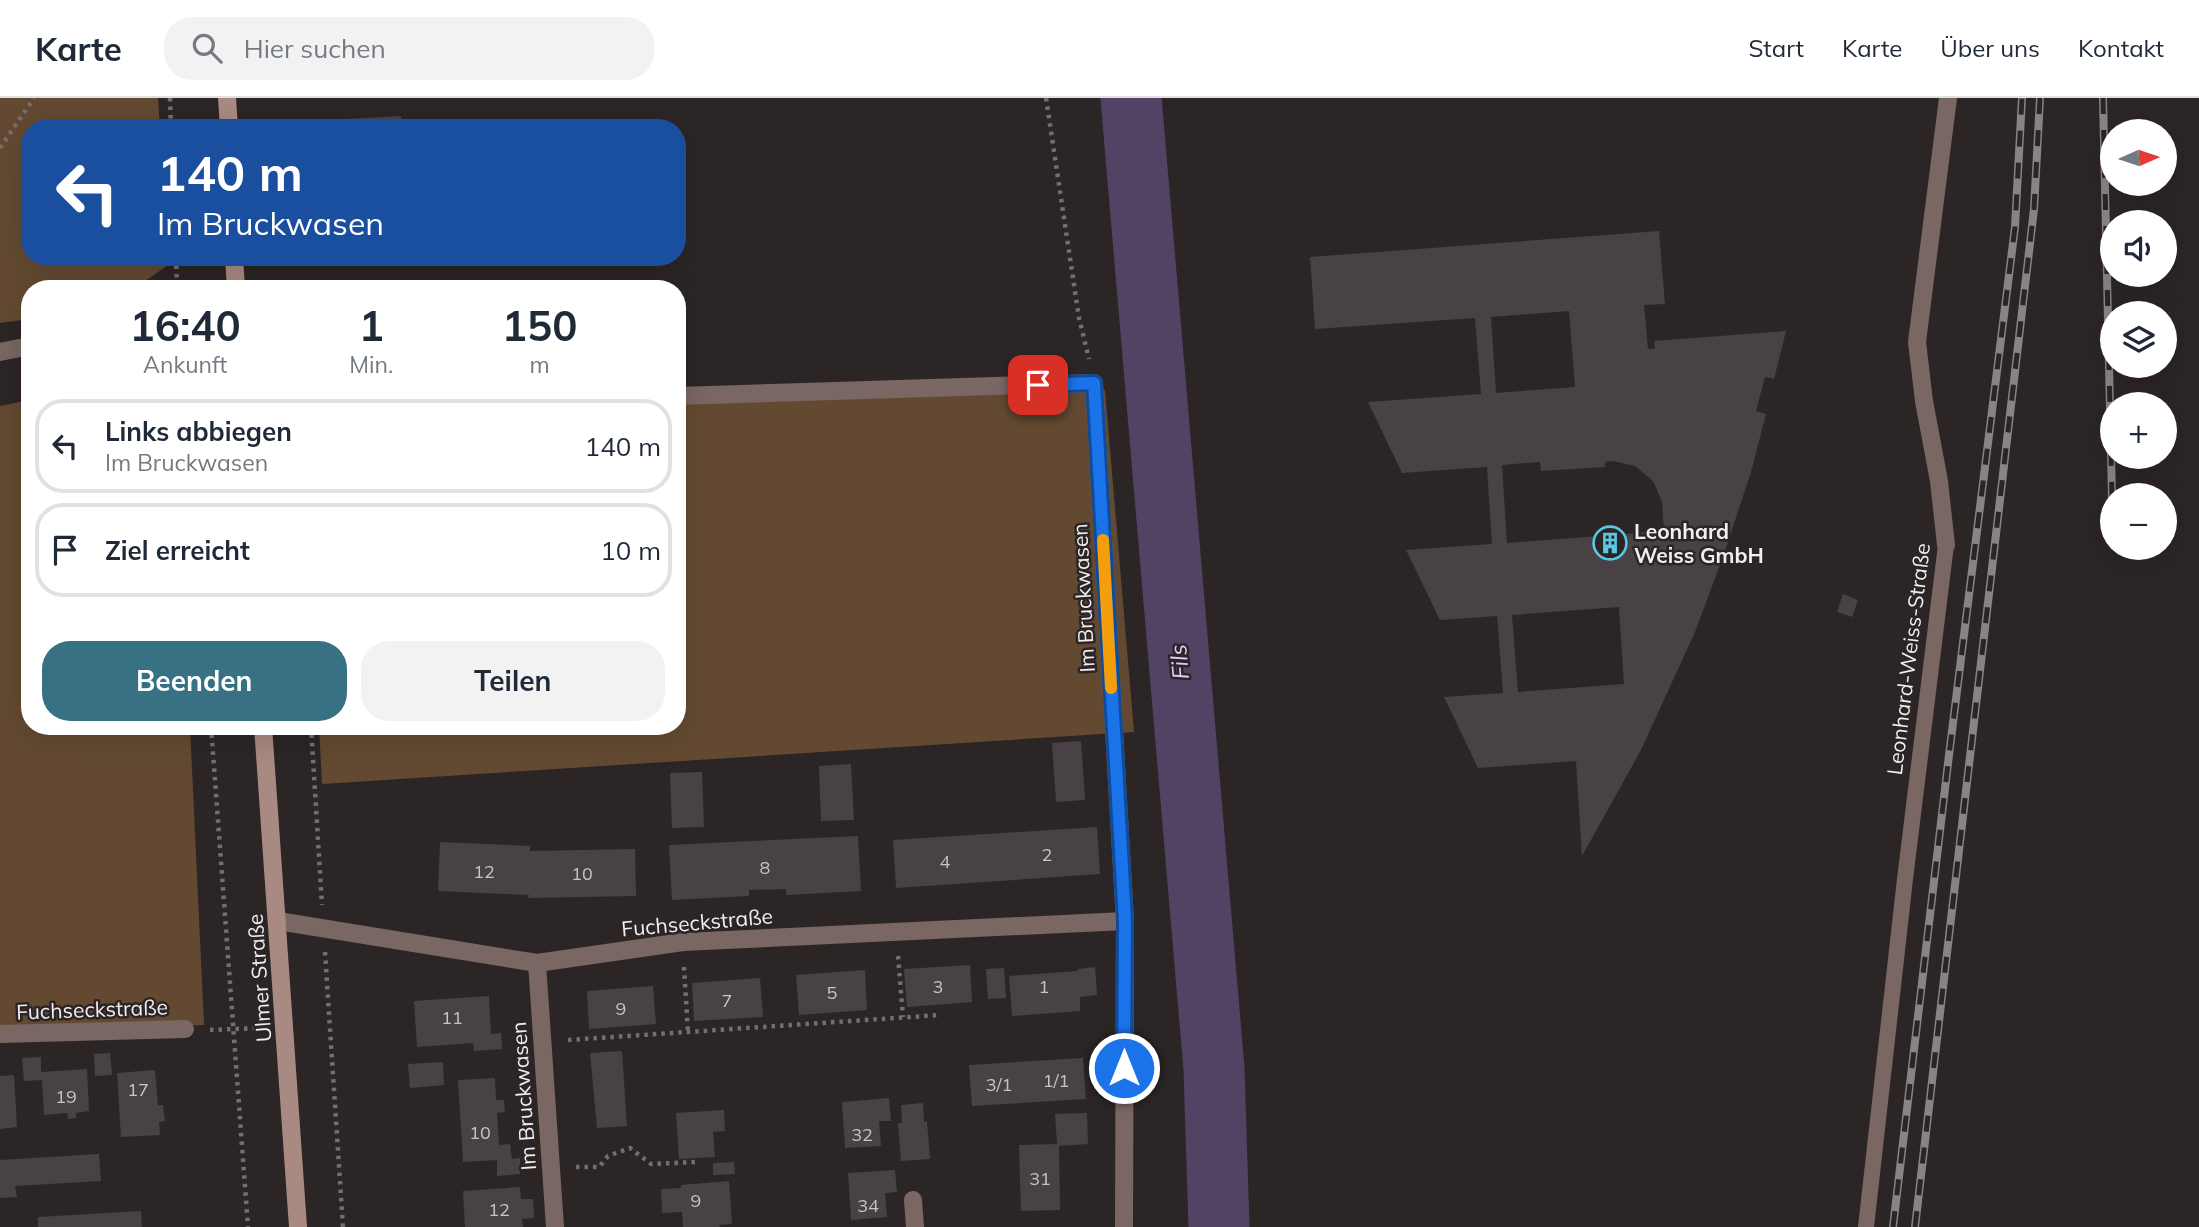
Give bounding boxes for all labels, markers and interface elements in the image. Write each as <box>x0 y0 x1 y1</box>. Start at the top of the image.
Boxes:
search box <box>164 17 654 80</box>
text: Karte <box>35 28 122 69</box>
icon: search <box>188 29 226 67</box>
text: Hier suchen <box>244 32 386 65</box>
text: Start <box>1748 33 1804 63</box>
text: Karte <box>1842 33 1902 63</box>
text: Über uns <box>1940 33 2040 63</box>
text: Kontakt <box>2078 33 2164 63</box>
north arrow <box>2100 119 2177 196</box>
map controls <box>2100 119 2177 560</box>
text: 140 m <box>157 142 303 203</box>
icon: left <box>42 147 133 238</box>
text: Im Bruckwasen <box>157 203 384 243</box>
button: sound <box>2100 210 2177 287</box>
text: 16:40 <box>130 299 241 352</box>
text: 1 <box>359 299 384 352</box>
text: 150 <box>502 299 577 352</box>
button: layers <box>2100 301 2177 378</box>
text: Ankunft <box>143 350 227 379</box>
text: Min. <box>349 350 393 379</box>
text: m <box>530 350 550 379</box>
pin <box>1008 355 1068 415</box>
icon: arrive <box>1019 366 1057 404</box>
button: + <box>2100 392 2177 469</box>
text: Links abbiegen <box>105 415 292 448</box>
icon: left <box>46 427 84 465</box>
text: 140 m <box>585 430 661 463</box>
text: Im Bruckwasen <box>105 448 268 477</box>
button: − <box>2100 483 2177 560</box>
place label: Leonhard Weiss GmbH <box>1634 518 1764 568</box>
street label: Im Bruckwasen <box>1066 523 1100 673</box>
building icon: Leonhard Weiss GmbH <box>1591 524 1629 562</box>
icon: arrive <box>46 531 84 569</box>
text: Ziel erreicht <box>105 534 250 567</box>
text: 10 m <box>600 534 661 567</box>
street label: Leonhard-Weiss-Straße <box>1881 542 1935 776</box>
button: Beenden <box>42 641 347 721</box>
button: Teilen <box>361 641 665 721</box>
water label: Fils <box>1163 643 1195 681</box>
house number: 2 <box>1042 843 1052 866</box>
house number: 4 <box>940 850 951 873</box>
house number: 8 <box>760 856 770 879</box>
house number: 12 <box>473 860 495 883</box>
house number: 10 <box>571 862 593 885</box>
street label: Fuchseckstraße <box>620 902 774 942</box>
street label: Ulmer Straße <box>242 913 276 1043</box>
house number: 3 <box>933 975 943 998</box>
house number: 1 <box>1039 975 1049 998</box>
house number: 5 <box>827 981 838 1004</box>
house number: 7 <box>722 989 732 1012</box>
street label: Fuchseckstraße <box>16 993 168 1025</box>
house number: 9 <box>616 997 626 1020</box>
house number: 11 <box>441 1006 463 1029</box>
street label: Im Bruckwasen <box>505 1021 541 1171</box>
position arrow <box>1087 1031 1161 1105</box>
house number: 1/1 <box>1043 1069 1069 1092</box>
house number: 3/1 <box>986 1073 1012 1096</box>
house number: 17 <box>127 1078 149 1101</box>
house number: 19 <box>55 1085 77 1108</box>
house number: 10 <box>469 1121 491 1144</box>
house number: 32 <box>851 1123 873 1146</box>
house number: 31 <box>1029 1167 1051 1190</box>
house number: 9 <box>691 1189 701 1212</box>
house number: 34 <box>857 1194 879 1217</box>
house number: 12 <box>488 1198 510 1221</box>

